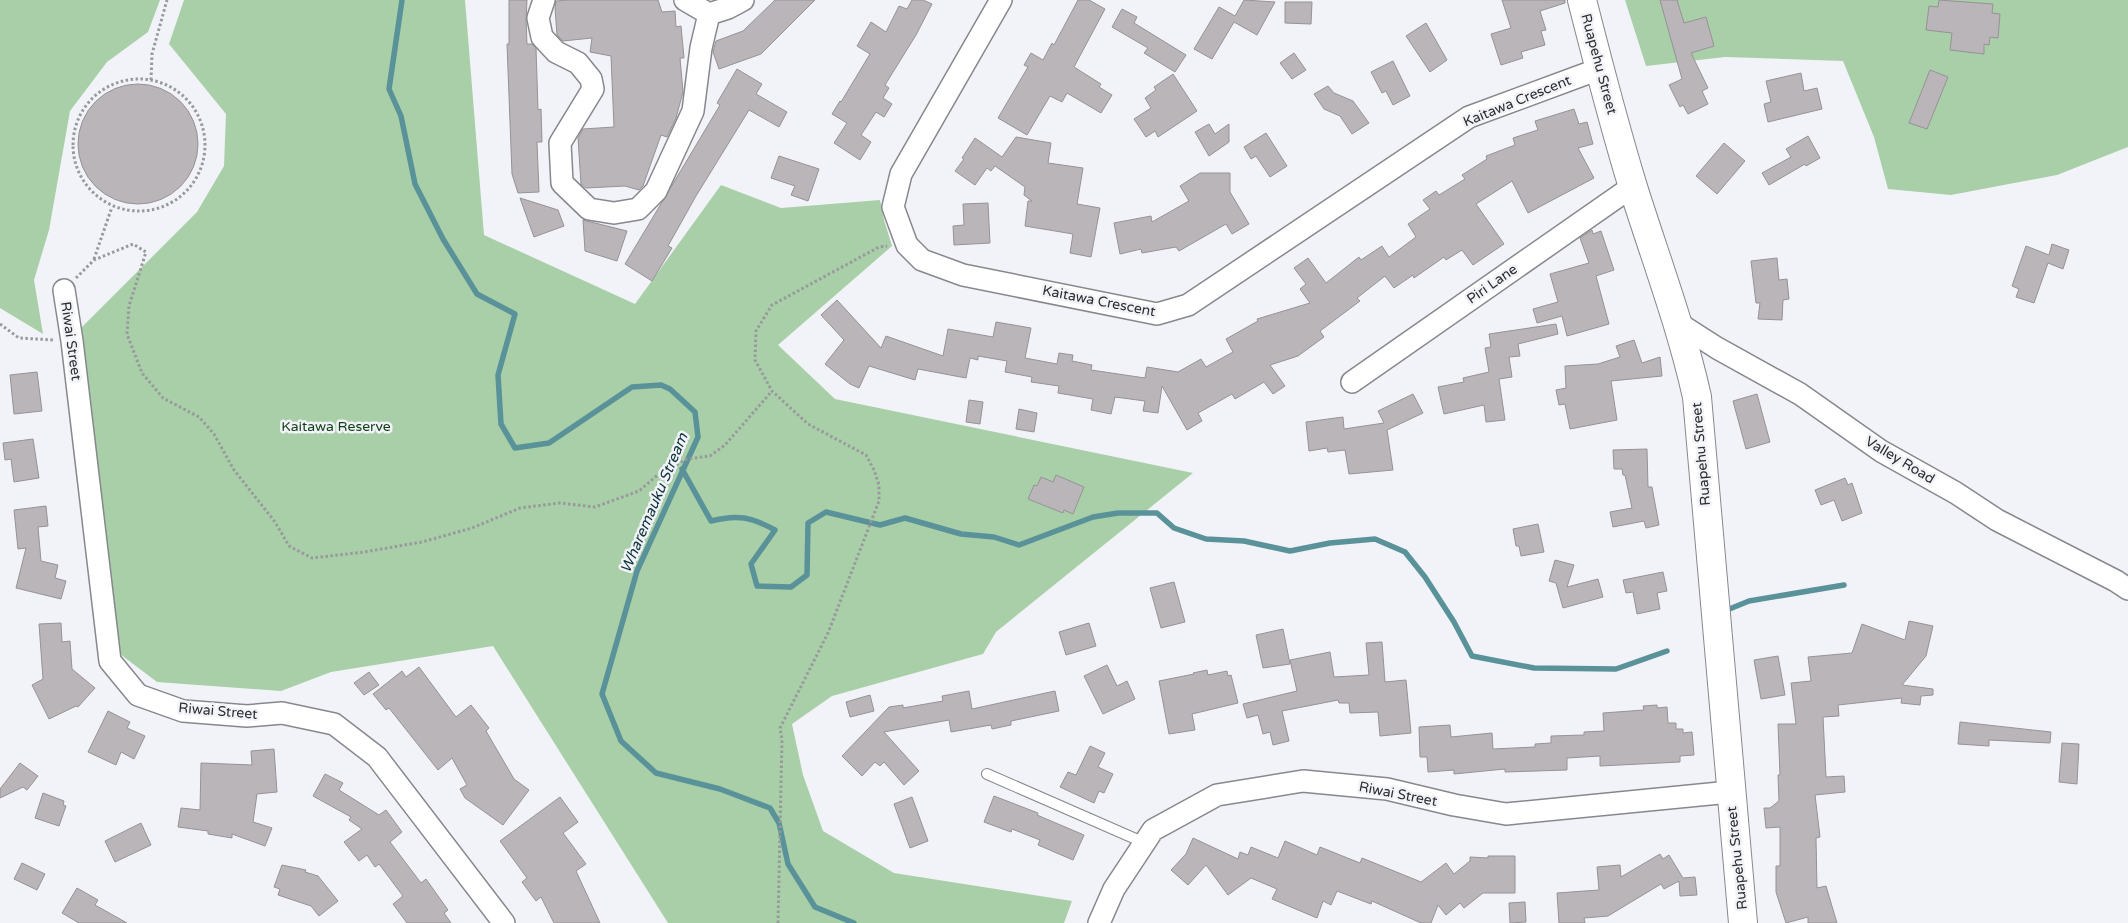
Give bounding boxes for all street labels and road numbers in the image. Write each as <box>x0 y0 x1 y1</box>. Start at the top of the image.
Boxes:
street label: Ruapehu Street <box>1577 12 1621 117</box>
street label: Kaitawa Crescent <box>1461 71 1574 130</box>
street label: Piri Lane <box>1464 260 1521 307</box>
street label: Kaitawa Crescent <box>1041 282 1158 320</box>
street label: Riwai Street <box>57 300 85 382</box>
street label: Ruapehu Street <box>1688 401 1714 506</box>
street label: Valley Road <box>1862 433 1938 487</box>
street label: Riwai Street <box>178 699 259 723</box>
street label: Riwai Street <box>1357 778 1439 810</box>
street label: Ruapehu Street <box>1723 805 1751 910</box>

